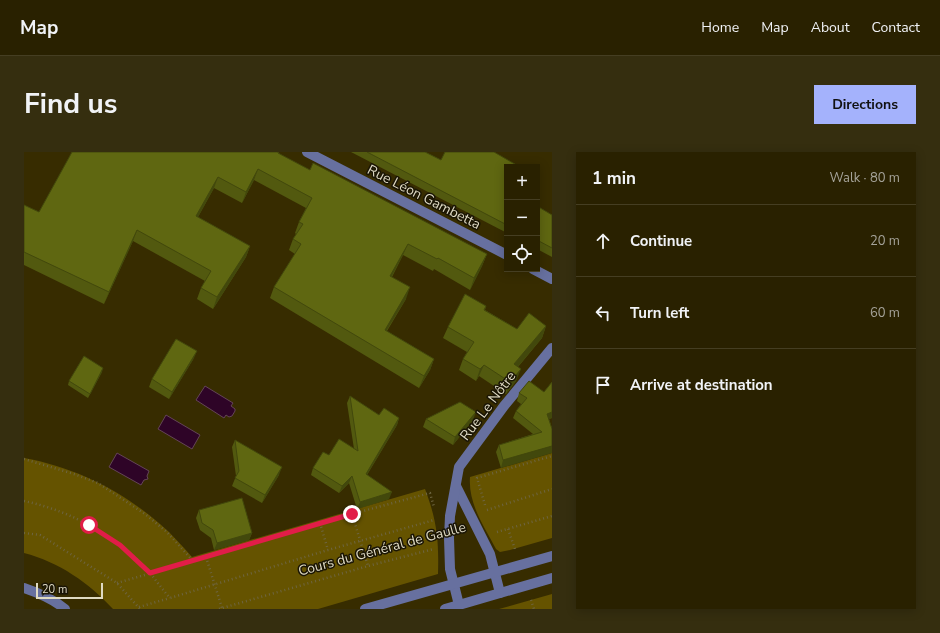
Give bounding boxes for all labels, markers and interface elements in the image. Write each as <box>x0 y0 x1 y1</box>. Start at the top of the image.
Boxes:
text: Map <box>20 15 58 41</box>
text: Home <box>701 18 739 37</box>
text: Map <box>761 18 789 37</box>
text: About <box>811 18 850 37</box>
text: Contact <box>872 18 920 37</box>
text: Find us <box>24 85 118 123</box>
button: Directions <box>814 85 916 124</box>
street label: Rue Léon Gambetta <box>364 160 484 234</box>
map controls <box>504 164 540 272</box>
button: + <box>504 164 540 200</box>
text: 1 min <box>592 167 636 190</box>
text: Walk · 80 m <box>829 169 900 187</box>
button: − <box>504 200 540 236</box>
icon: ahead <box>592 230 614 252</box>
text: Continue <box>630 231 692 251</box>
text: 20 m <box>870 232 900 250</box>
button: locate <box>504 236 540 272</box>
icon: left <box>592 302 614 324</box>
text: Turn left <box>630 303 689 323</box>
text: 60 m <box>870 304 900 322</box>
street label: Rue Le Nôtre <box>456 367 520 445</box>
icon: arrive <box>592 374 614 396</box>
text: Arrive at destination <box>630 375 773 395</box>
route end <box>343 505 361 523</box>
route start <box>80 516 98 534</box>
street label: Cours du Général de Gaulle <box>296 517 468 581</box>
scale bar <box>36 581 103 600</box>
text: 20 m <box>42 582 67 597</box>

